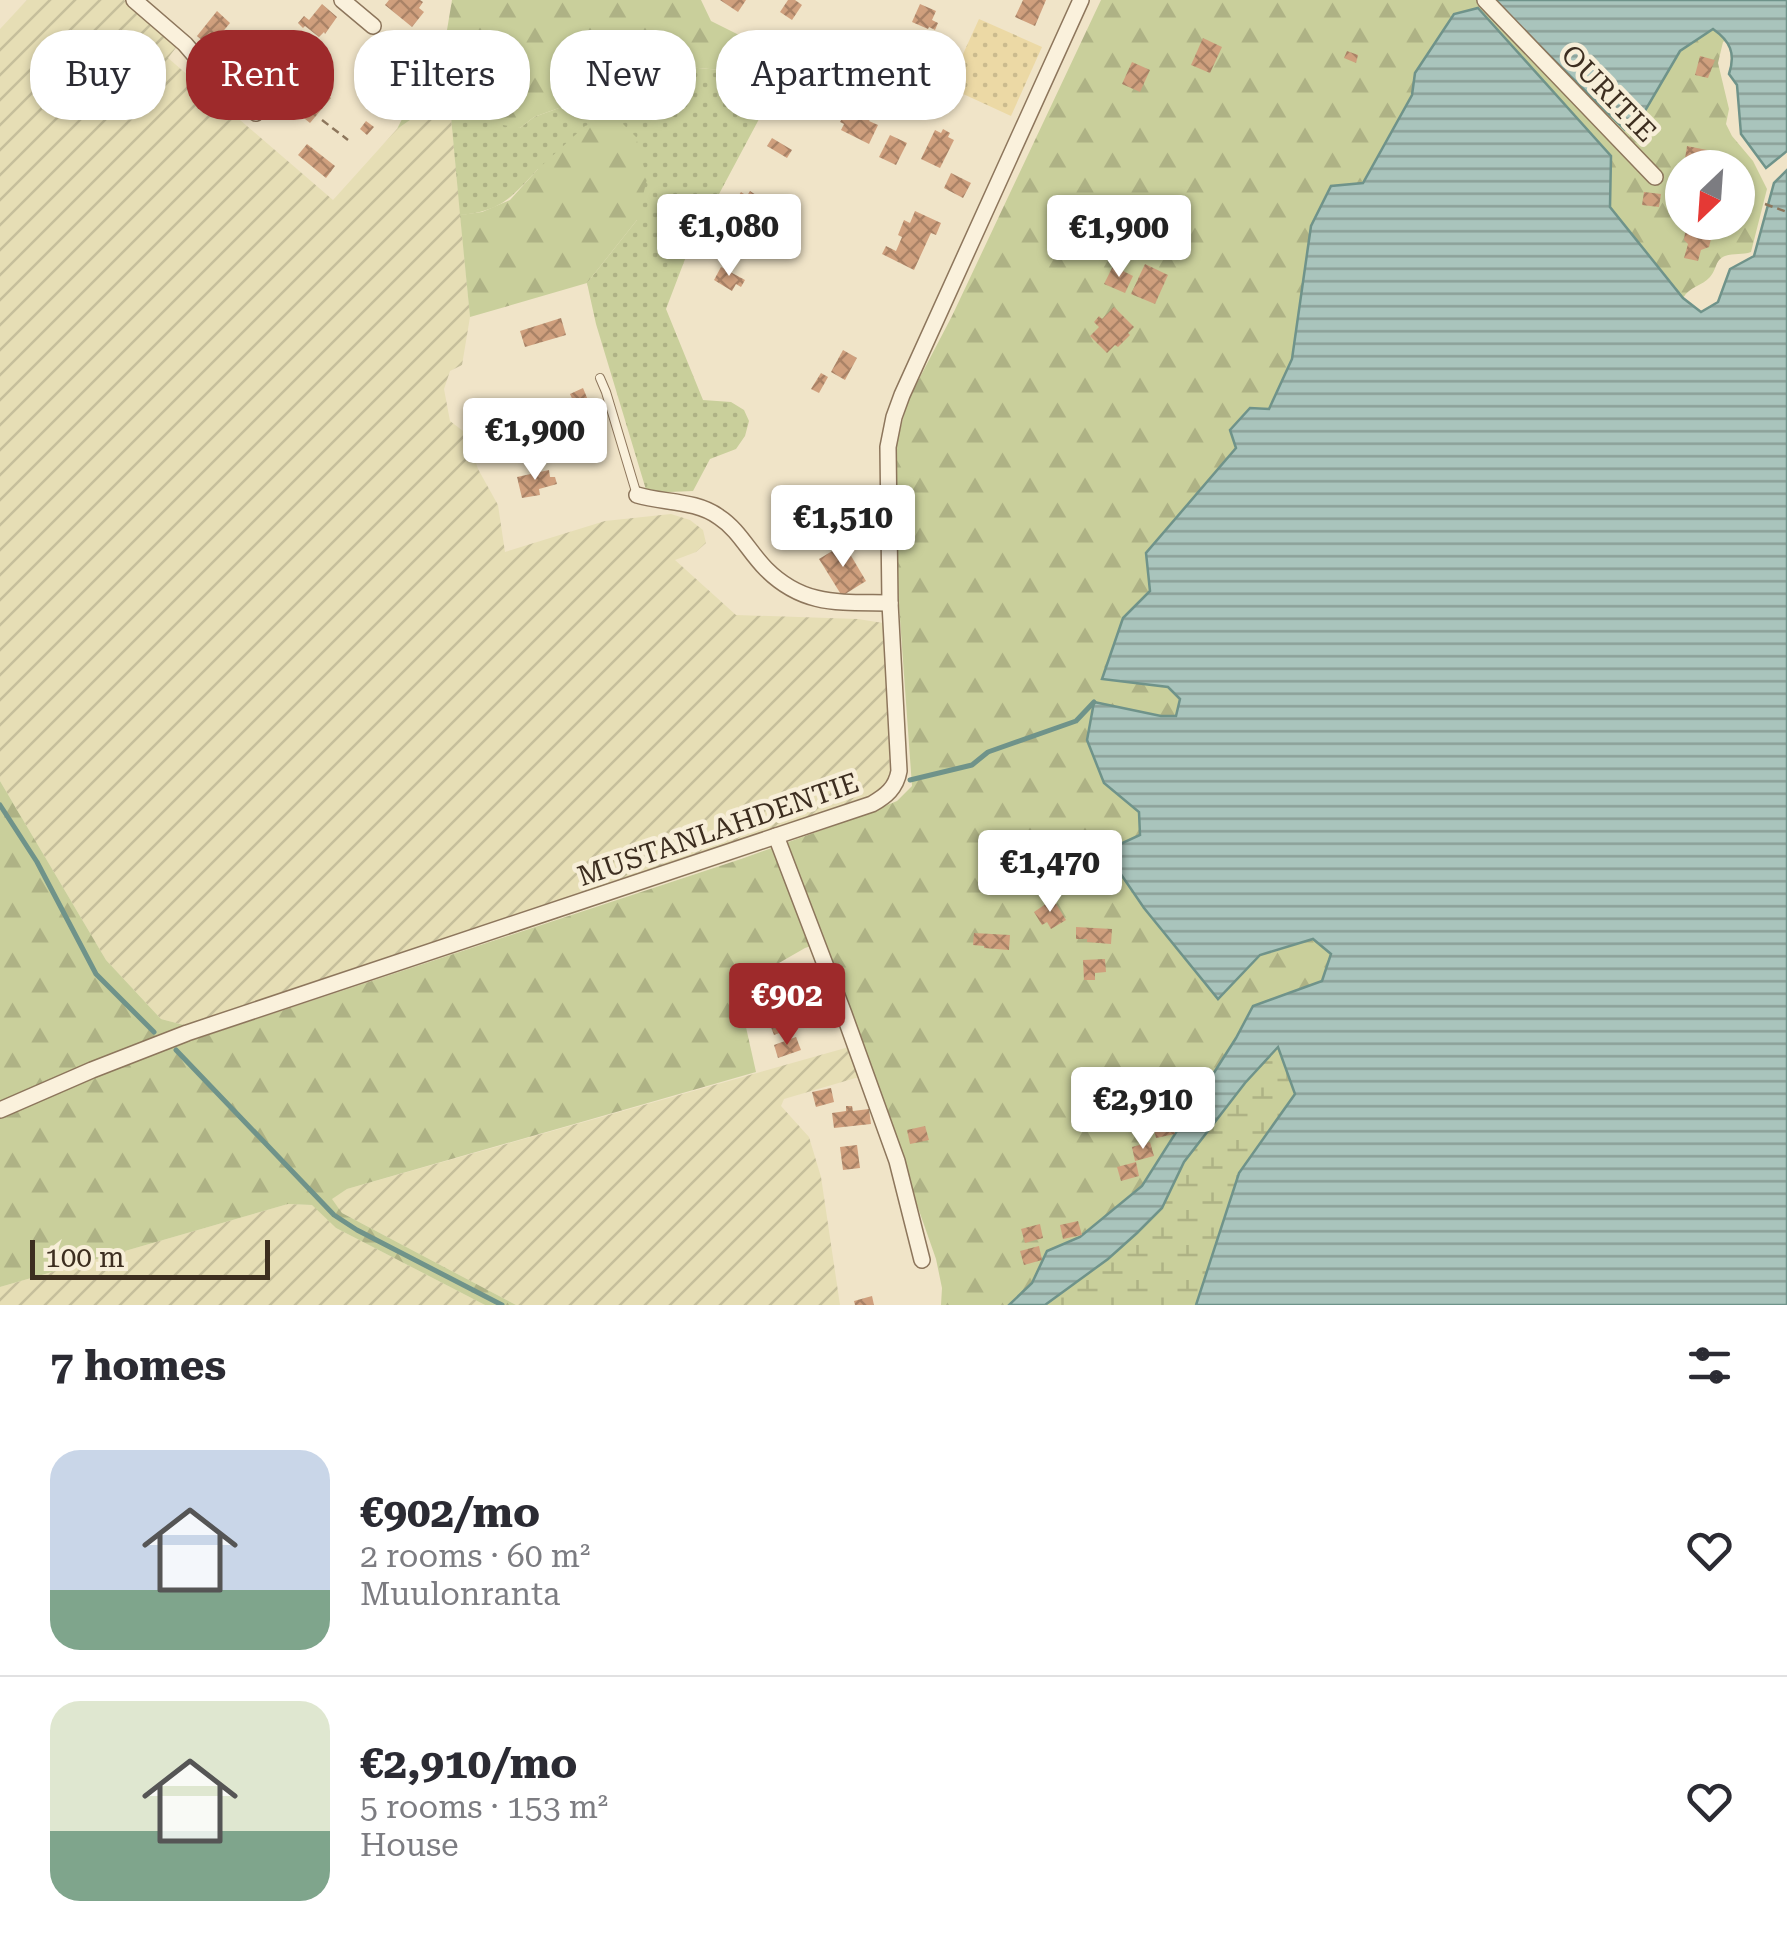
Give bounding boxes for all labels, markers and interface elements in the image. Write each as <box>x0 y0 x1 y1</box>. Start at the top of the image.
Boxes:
chip: Buy <box>30 30 166 120</box>
chip: Rent <box>186 30 334 120</box>
chip: Filters <box>354 30 530 120</box>
chip: New <box>550 30 696 120</box>
chip: Apartment <box>716 30 966 120</box>
street label: OURITIE <box>1554 38 1663 149</box>
north arrow <box>1665 150 1755 240</box>
map controls <box>1665 150 1755 240</box>
pin: €1,080 <box>648 194 810 279</box>
pin: €1,900 <box>1038 195 1200 280</box>
text: €1,080 <box>679 207 779 245</box>
text: €1,900 <box>1069 208 1169 246</box>
pin: €1,900 <box>454 398 616 483</box>
text: €1,900 <box>485 411 585 449</box>
pin: €1,510 <box>762 485 924 570</box>
text: €1,510 <box>793 498 893 536</box>
street label: MUSTANLAHDENTIE <box>573 766 863 893</box>
pin: €1,470 <box>969 830 1131 915</box>
text: €1,470 <box>1000 843 1100 881</box>
pin: €902 <box>728 963 846 1048</box>
text: €902 <box>751 976 823 1014</box>
pin: €2,910 <box>1062 1067 1224 1152</box>
text: €2,910 <box>1093 1080 1193 1118</box>
scale bar <box>30 1235 270 1280</box>
text: 100 m <box>45 1241 125 1274</box>
icon: filters <box>1682 1338 1737 1393</box>
text: 7 homes <box>50 1341 226 1390</box>
text: €902/mo <box>360 1488 540 1537</box>
icon: home <box>130 1490 250 1610</box>
icon: heart <box>1682 1523 1737 1578</box>
text: 2 rooms · 60 m² <box>360 1537 590 1575</box>
text: Muulonranta <box>360 1575 560 1613</box>
text: €2,910/mo <box>360 1739 577 1788</box>
icon: home <box>130 1741 250 1861</box>
icon: heart <box>1682 1774 1737 1829</box>
text: 5 rooms · 153 m² <box>360 1788 608 1826</box>
text: House <box>360 1826 459 1864</box>

